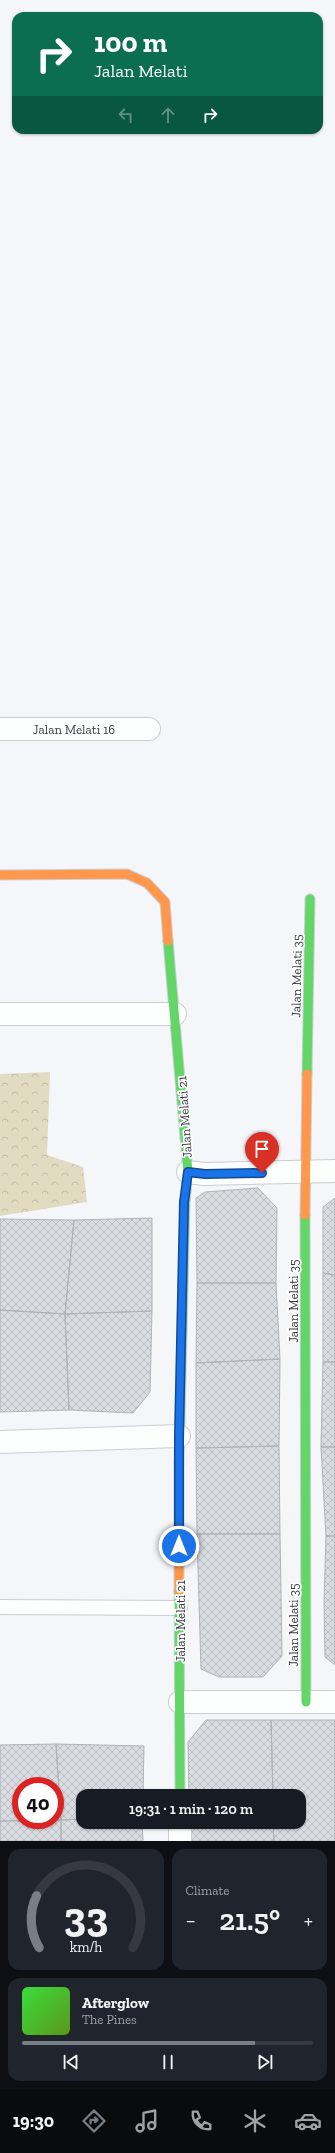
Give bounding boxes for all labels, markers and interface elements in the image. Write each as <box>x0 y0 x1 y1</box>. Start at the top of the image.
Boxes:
text: 100 m <box>94 26 167 59</box>
icon: right <box>28 28 80 80</box>
text: Jalan Melati <box>94 60 187 82</box>
icon: left <box>115 104 137 126</box>
icon: ahead <box>157 104 179 126</box>
icon: right <box>199 104 221 126</box>
street label: Jalan Melati 16 <box>33 722 115 737</box>
street label: Jalan Melati 35 <box>288 934 305 1018</box>
street label: Jalan Melati 21 <box>174 1075 195 1158</box>
pin <box>245 1132 279 1173</box>
icon: arrive <box>251 1138 273 1160</box>
street label: Jalan Melati 35 <box>286 1259 301 1343</box>
position arrow <box>158 1525 200 1567</box>
street label: Jalan Melati 21 <box>173 1580 188 1662</box>
street label: Jalan Melati 35 <box>286 1583 301 1667</box>
speed limit sign: 40 <box>12 1777 64 1829</box>
text: 19:31 · 1 min · 120 m <box>129 1800 253 1818</box>
text: Climate <box>186 1883 229 1898</box>
text: 33 <box>64 1891 108 1941</box>
text: 21.5° <box>219 1902 280 1938</box>
text: − <box>186 1907 196 1934</box>
text: + <box>304 1907 313 1934</box>
text: km/h <box>69 1938 102 1955</box>
text: Afterglow <box>82 1994 149 2012</box>
text: The Pines <box>82 2012 137 2027</box>
icon: previous <box>60 2051 82 2073</box>
icon: pause <box>157 2051 179 2073</box>
icon: next <box>254 2051 276 2073</box>
icon: directions <box>80 2107 108 2135</box>
icon: music <box>133 2107 161 2135</box>
icon: phone <box>187 2107 215 2135</box>
icon: climate <box>241 2107 269 2135</box>
icon: car <box>294 2107 322 2135</box>
text: 19:30 <box>13 2110 54 2132</box>

